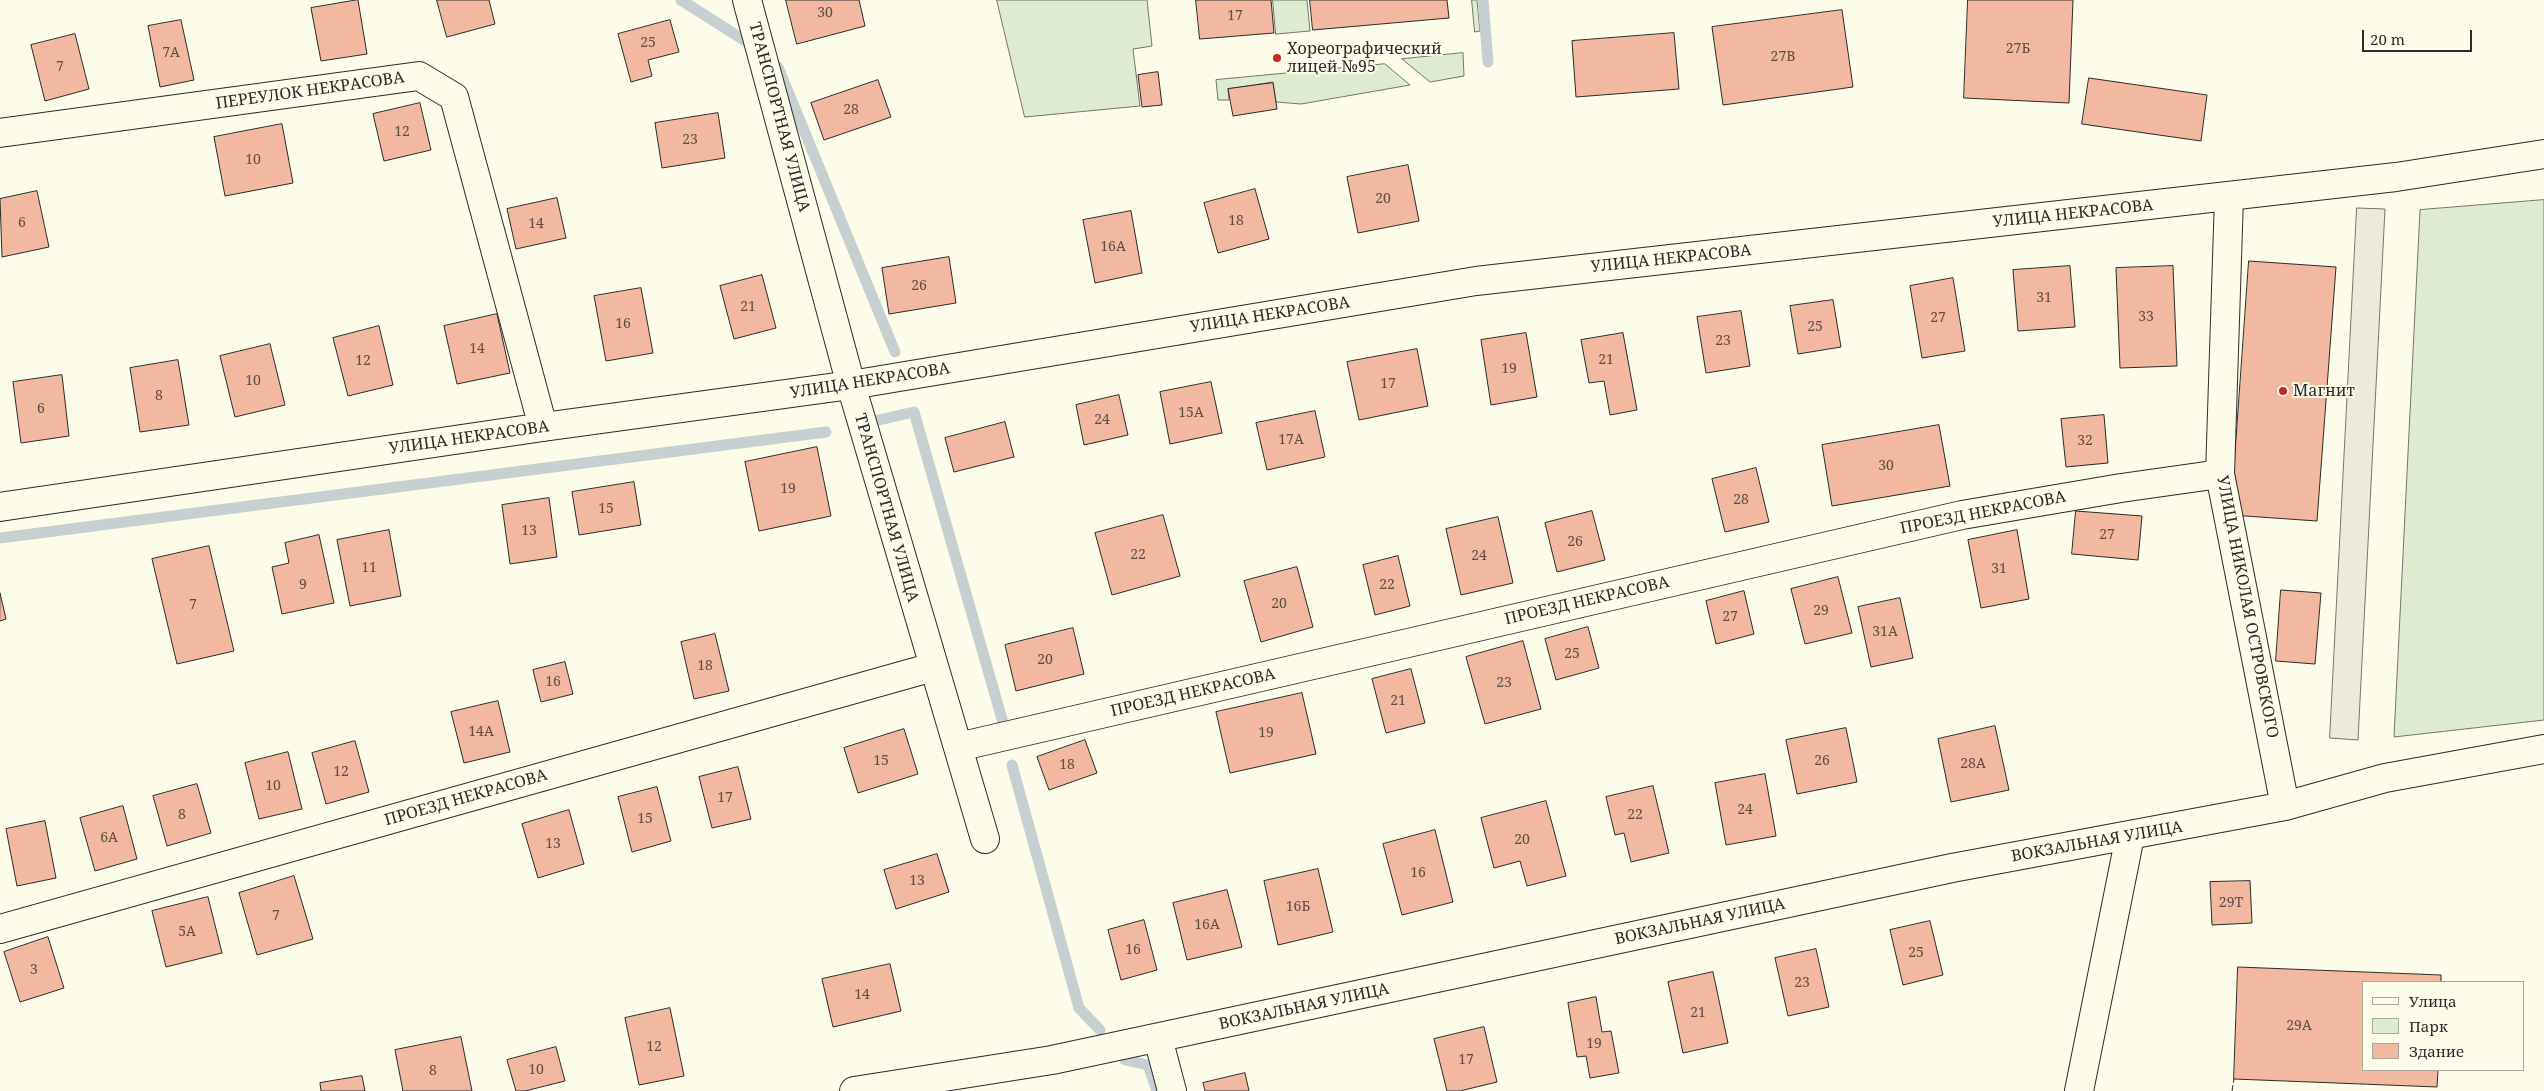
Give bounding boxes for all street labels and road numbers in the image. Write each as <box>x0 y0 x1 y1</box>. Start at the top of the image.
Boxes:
street label: ТРАНСПОРТНАЯ УЛИЦА <box>744 20 814 214</box>
street label: ПЕРЕУЛОК НЕКРАСОВА <box>214 68 406 114</box>
street label: УЛИЦА НЕКРАСОВА <box>1992 196 2154 232</box>
street label: УЛИЦА НЕКРАСОВА <box>1590 241 1752 277</box>
street label: УЛИЦА НЕКРАСОВА <box>1189 293 1351 337</box>
street label: УЛИЦА НЕКРАСОВА <box>789 359 951 403</box>
street label: ТРАНСПОРТНАЯ УЛИЦА <box>850 411 922 605</box>
street label: УЛИЦА НЕКРАСОВА <box>388 417 550 459</box>
street label: УЛИЦА НИКОЛАЯ ОСТРОВСКОГО <box>2212 474 2282 740</box>
street label: ПРОЕЗД НЕКРАСОВА <box>1899 488 2067 538</box>
street label: ПРОЕЗД НЕКРАСОВА <box>1503 573 1671 629</box>
street label: ПРОЕЗД НЕКРАСОВА <box>1109 665 1277 721</box>
street label: ПРОЕЗД НЕКРАСОВА <box>382 766 550 830</box>
street label: ВОКЗАЛЬНАЯ УЛИЦА <box>2010 817 2184 867</box>
street label: ВОКЗАЛЬНАЯ УЛИЦА <box>1613 895 1787 949</box>
street label: ВОКЗАЛЬНАЯ УЛИЦА <box>1217 980 1391 1034</box>

